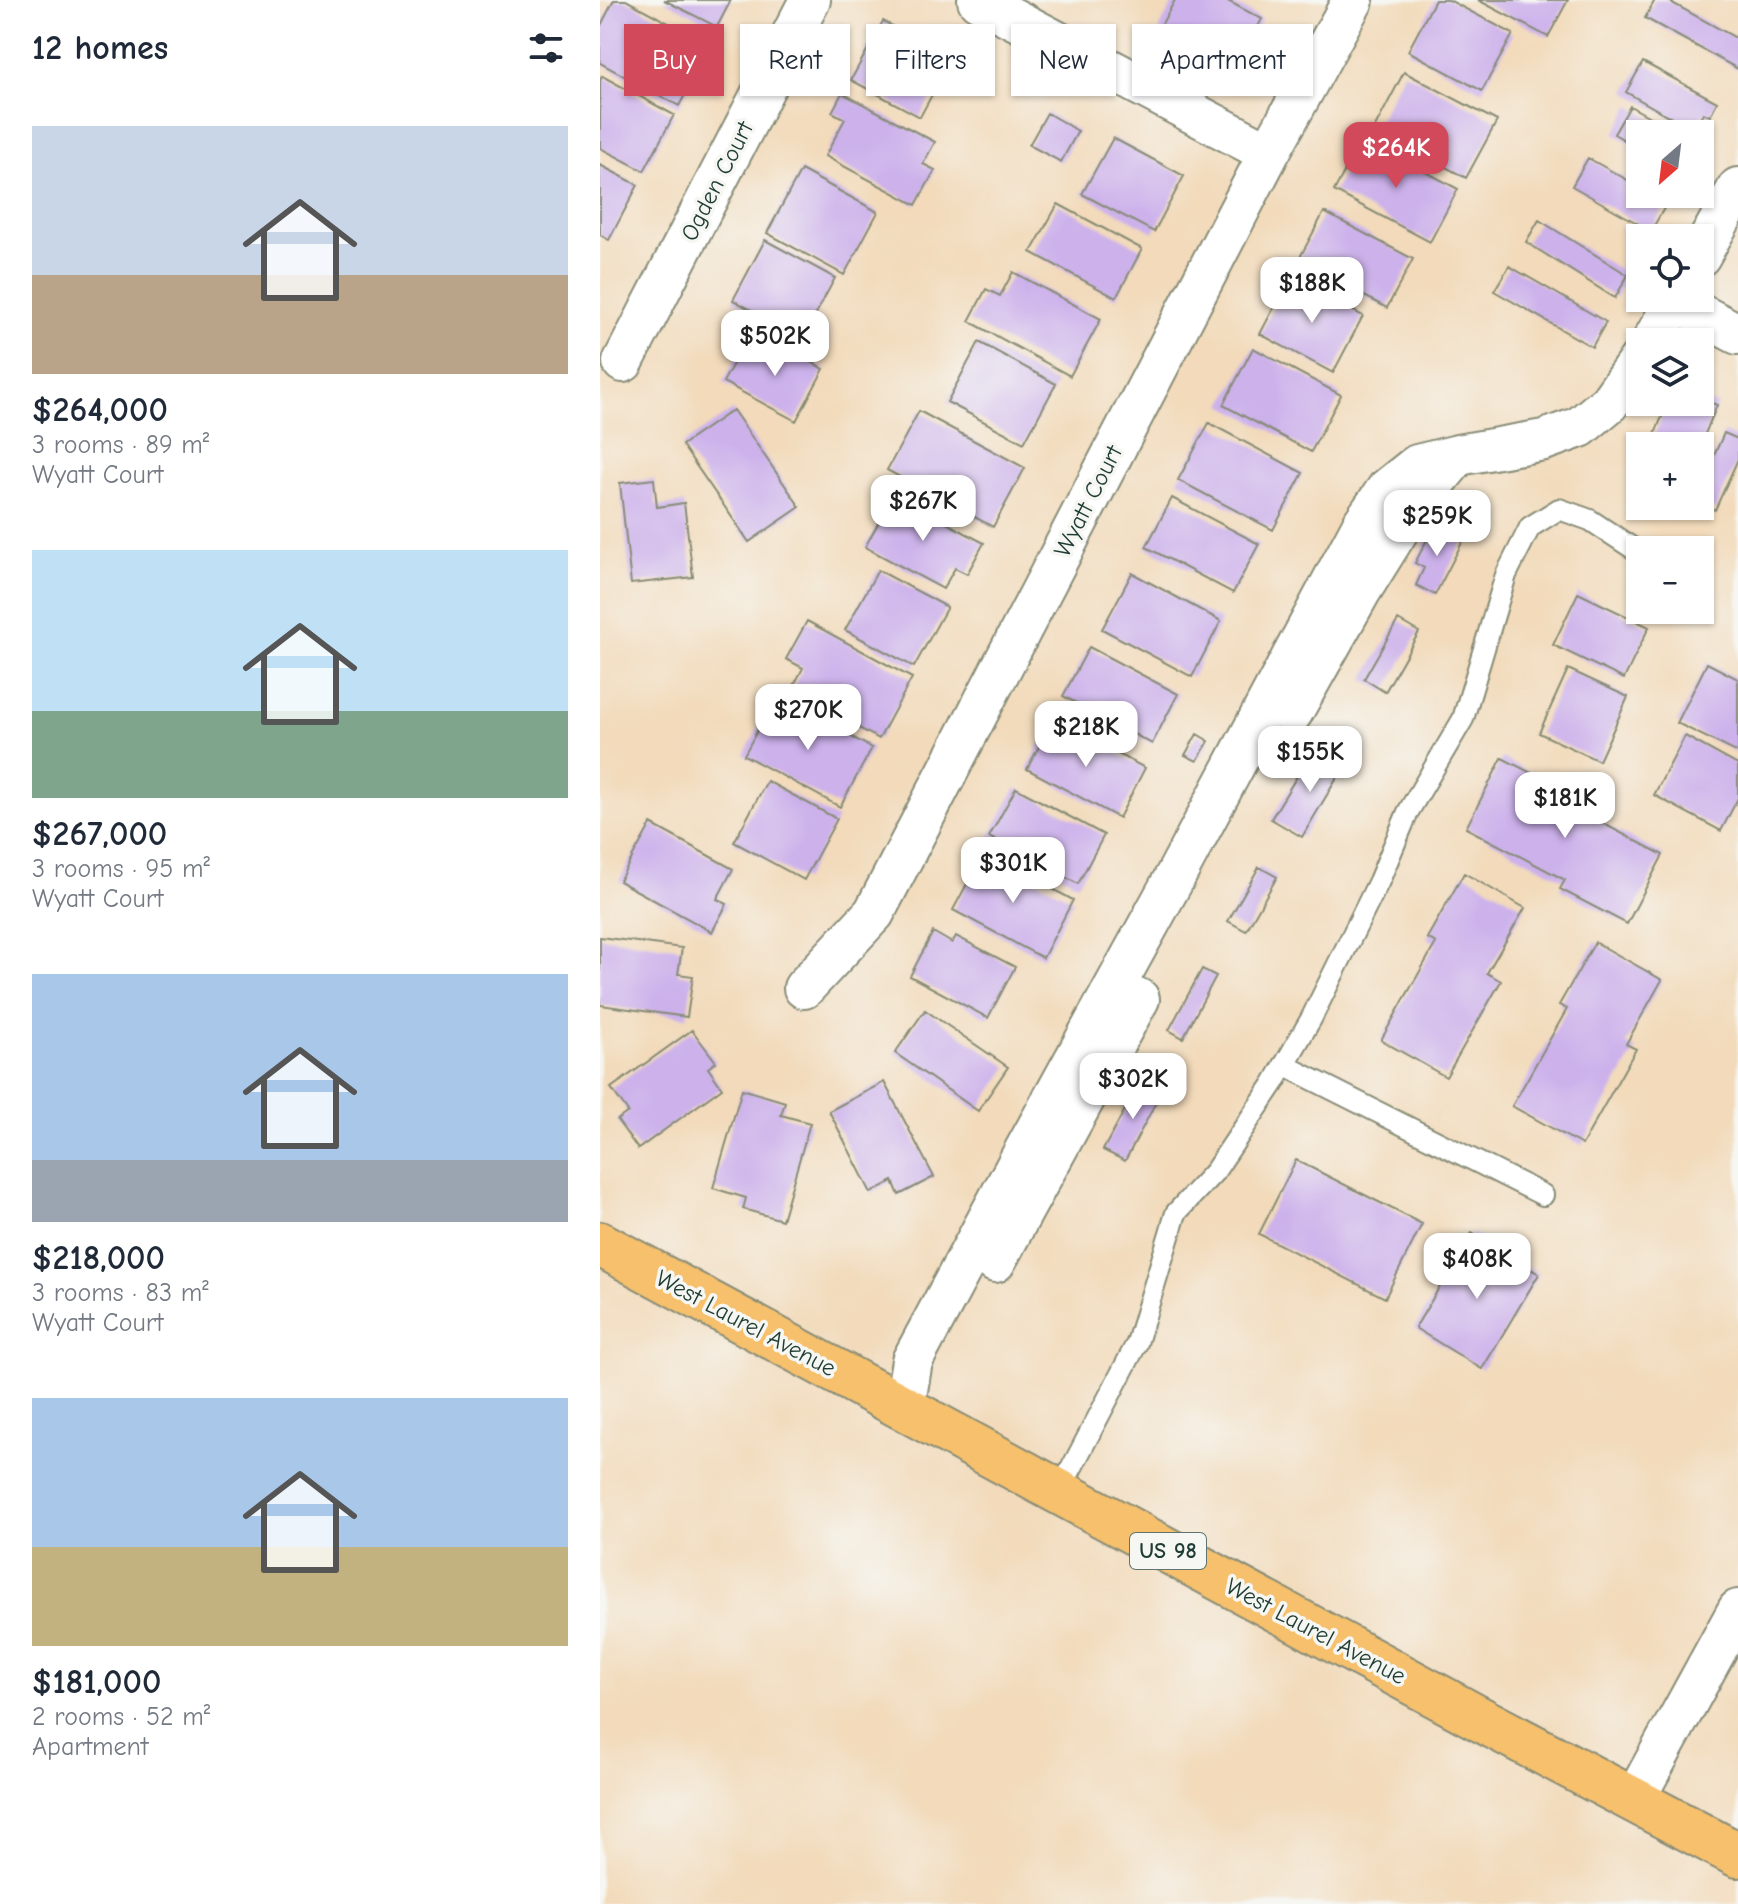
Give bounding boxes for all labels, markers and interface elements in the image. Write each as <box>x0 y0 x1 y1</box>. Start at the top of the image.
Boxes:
chip: Buy <box>624 24 724 96</box>
chip: Rent <box>740 24 850 96</box>
chip: Filters <box>866 24 995 96</box>
chip: New <box>1011 24 1116 96</box>
chip: Apartment <box>1132 24 1313 96</box>
icon: filters <box>524 26 568 70</box>
text: 12 homes <box>32 28 168 68</box>
street label: Ogden Court <box>675 116 760 245</box>
north arrow <box>1626 120 1714 208</box>
map controls <box>1626 120 1714 624</box>
pin: $264K <box>1340 122 1452 190</box>
text: $264K <box>1361 133 1431 163</box>
icon: home <box>228 178 372 322</box>
button: locate <box>1626 224 1714 312</box>
pin: $188K <box>1256 257 1368 325</box>
text: $188K <box>1278 268 1346 298</box>
pin: $502K <box>719 310 831 378</box>
text: $502K <box>739 321 811 351</box>
button: layers <box>1626 328 1714 416</box>
text: $264,000 <box>32 390 168 430</box>
text: 3 rooms · 89 m² <box>32 430 209 460</box>
button: + <box>1626 432 1714 520</box>
street label: Wyatt Court <box>1048 440 1129 561</box>
text: Wyatt Court <box>32 460 164 490</box>
pin: $267K <box>867 475 979 543</box>
text: $267K <box>889 486 957 516</box>
pin: $259K <box>1381 490 1493 558</box>
text: $259K <box>1402 501 1472 531</box>
button: − <box>1626 536 1714 624</box>
icon: home <box>228 602 372 746</box>
pin: $270K <box>752 684 864 752</box>
text: $270K <box>773 695 843 725</box>
pin: $218K <box>1030 701 1142 769</box>
text: $218K <box>1053 712 1119 742</box>
pin: $155K <box>1254 726 1366 794</box>
text: $155K <box>1276 737 1344 767</box>
pin: $181K <box>1509 772 1621 840</box>
text: $181K <box>1533 783 1597 813</box>
text: $267,000 <box>32 814 167 854</box>
pin: $301K <box>957 837 1069 905</box>
text: $301K <box>979 848 1047 878</box>
text: 3 rooms · 95 m² <box>32 854 210 884</box>
text: Wyatt Court <box>32 884 164 914</box>
icon: home <box>228 1026 372 1170</box>
pin: $302K <box>1077 1053 1189 1121</box>
text: $302K <box>1098 1064 1168 1094</box>
pin: $408K <box>1421 1233 1533 1301</box>
text: $218,000 <box>32 1238 165 1278</box>
text: $408K <box>1442 1244 1512 1274</box>
street label: West Laurel Avenue <box>651 1264 841 1382</box>
text: 3 rooms · 83 m² <box>32 1278 209 1308</box>
text: Wyatt Court <box>32 1308 164 1338</box>
icon: home <box>228 1450 372 1594</box>
road number: US 98 <box>1130 1533 1206 1569</box>
street label: West Laurel Avenue <box>1221 1572 1411 1690</box>
text: $181,000 <box>32 1662 161 1702</box>
text: 2 rooms · 52 m² <box>32 1702 210 1732</box>
text: Apartment <box>32 1732 148 1762</box>

